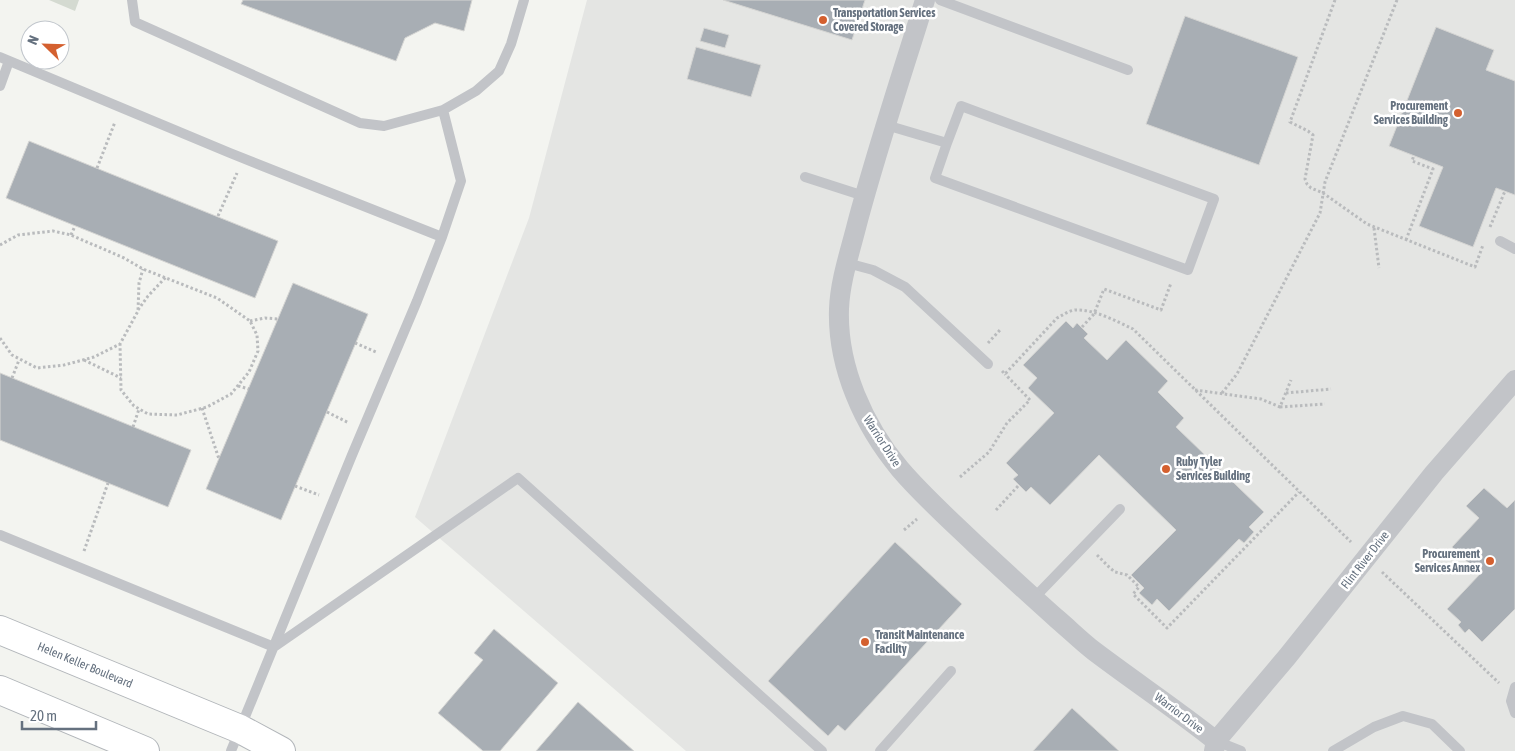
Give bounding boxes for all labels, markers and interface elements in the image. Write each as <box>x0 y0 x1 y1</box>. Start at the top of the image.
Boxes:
place label: Transportation Services Covered Storage <box>833 6 936 34</box>
marker: Transportation Services Covered Storage <box>817 14 829 26</box>
north arrow <box>20 20 70 70</box>
text: N <box>24 33 42 47</box>
place label: Procurement Services Building <box>1374 99 1449 127</box>
marker: Procurement Services Building <box>1452 107 1464 119</box>
street label: Warrior Drive <box>860 413 904 469</box>
place label: Ruby Tyler Services Building <box>1176 455 1251 483</box>
marker: Ruby Tyler Services Building <box>1160 463 1172 475</box>
street label: Flint River Drive <box>1338 528 1392 592</box>
place label: Procurement Services Annex <box>1415 547 1481 575</box>
marker: Procurement Services Annex <box>1484 555 1496 567</box>
place label: Transit Maintenance Facility <box>875 628 965 656</box>
marker: Transit Maintenance Facility <box>859 636 871 648</box>
street label: Helen Keller Boulevard <box>35 639 135 691</box>
street label: Warrior Drive <box>1152 690 1206 736</box>
scale bar <box>22 698 96 730</box>
text: 20 m <box>30 707 57 724</box>

